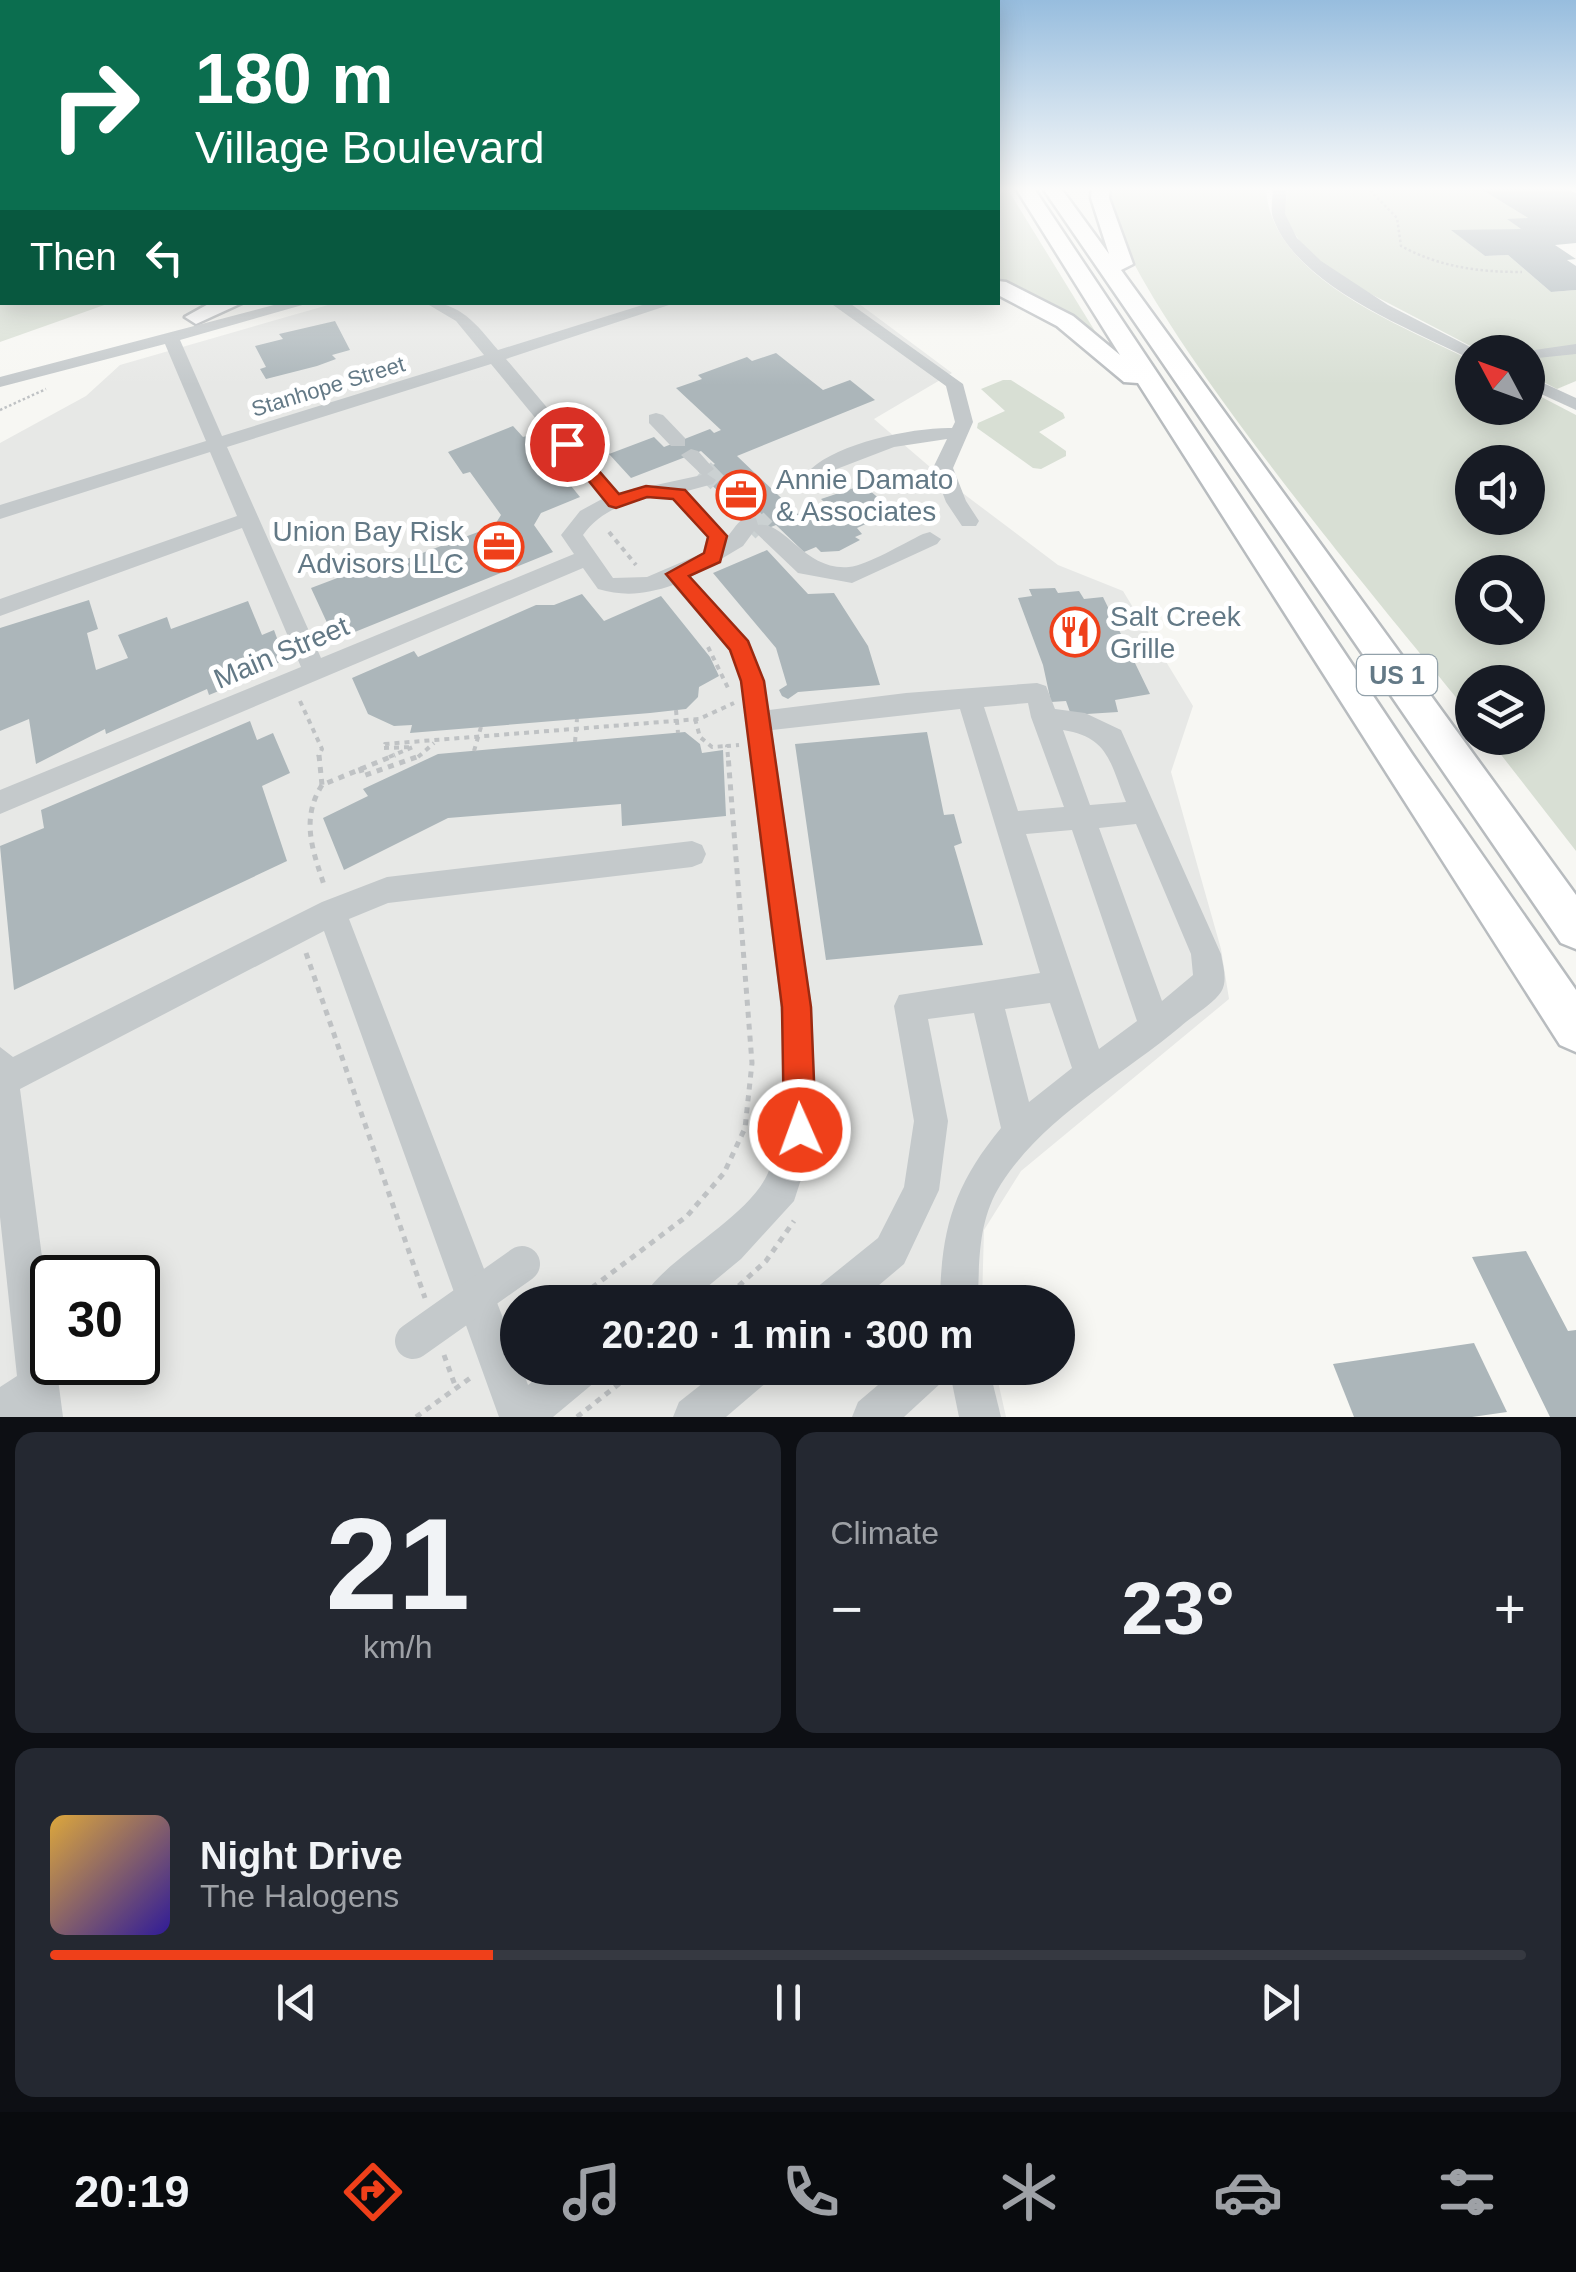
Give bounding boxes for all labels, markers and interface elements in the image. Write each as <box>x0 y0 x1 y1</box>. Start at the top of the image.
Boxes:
icon: right <box>30 40 160 170</box>
text: 180 m <box>195 40 393 118</box>
text: Village Boulevard <box>195 122 544 173</box>
icon: left <box>137 230 192 285</box>
text: Then <box>30 236 117 278</box>
north arrow <box>1455 335 1545 425</box>
map controls <box>1455 335 1545 755</box>
street label: Stanhope Street <box>248 351 408 422</box>
pin <box>525 402 610 487</box>
icon: arrive <box>540 417 595 472</box>
button: sound <box>1455 445 1545 535</box>
place label: Annie Damato & Associates <box>776 464 953 527</box>
office icon: Annie Damato & Associates <box>715 469 767 521</box>
place label: Union Bay Risk Advisors LLC <box>273 516 465 579</box>
office icon: Union Bay Risk Advisors LLC <box>473 521 525 573</box>
button: search <box>1455 555 1545 645</box>
place label: Salt Creek Grille <box>1110 601 1242 664</box>
restaurant icon: Salt Creek Grille <box>1049 606 1101 658</box>
street label: Main Street <box>209 610 353 695</box>
road number: US 1 <box>1357 655 1437 695</box>
button: layers <box>1455 665 1545 755</box>
position arrow <box>748 1078 852 1182</box>
speed limit sign: 30 <box>30 1255 160 1385</box>
text: 20:20 · 1 min · 300 m <box>602 1314 973 1356</box>
text: 21 <box>325 1491 470 1637</box>
text: Climate <box>831 1515 939 1551</box>
text: 23° <box>1122 1566 1235 1650</box>
text: − <box>831 1578 863 1640</box>
text: + <box>1494 1578 1526 1640</box>
text: km/h <box>363 1629 432 1665</box>
text: Night Drive <box>200 1835 403 1877</box>
text: The Halogens <box>200 1878 399 1914</box>
icon: previous <box>269 1975 324 2030</box>
icon: pause <box>761 1975 816 2030</box>
icon: next <box>1253 1975 1308 2030</box>
icon: directions <box>338 2157 408 2227</box>
icon: music <box>557 2157 627 2227</box>
icon: phone <box>776 2157 846 2227</box>
icon: climate <box>994 2157 1064 2227</box>
icon: car <box>1213 2157 1283 2227</box>
icon: filters <box>1432 2157 1502 2227</box>
text: 20:19 <box>74 2166 189 2217</box>

